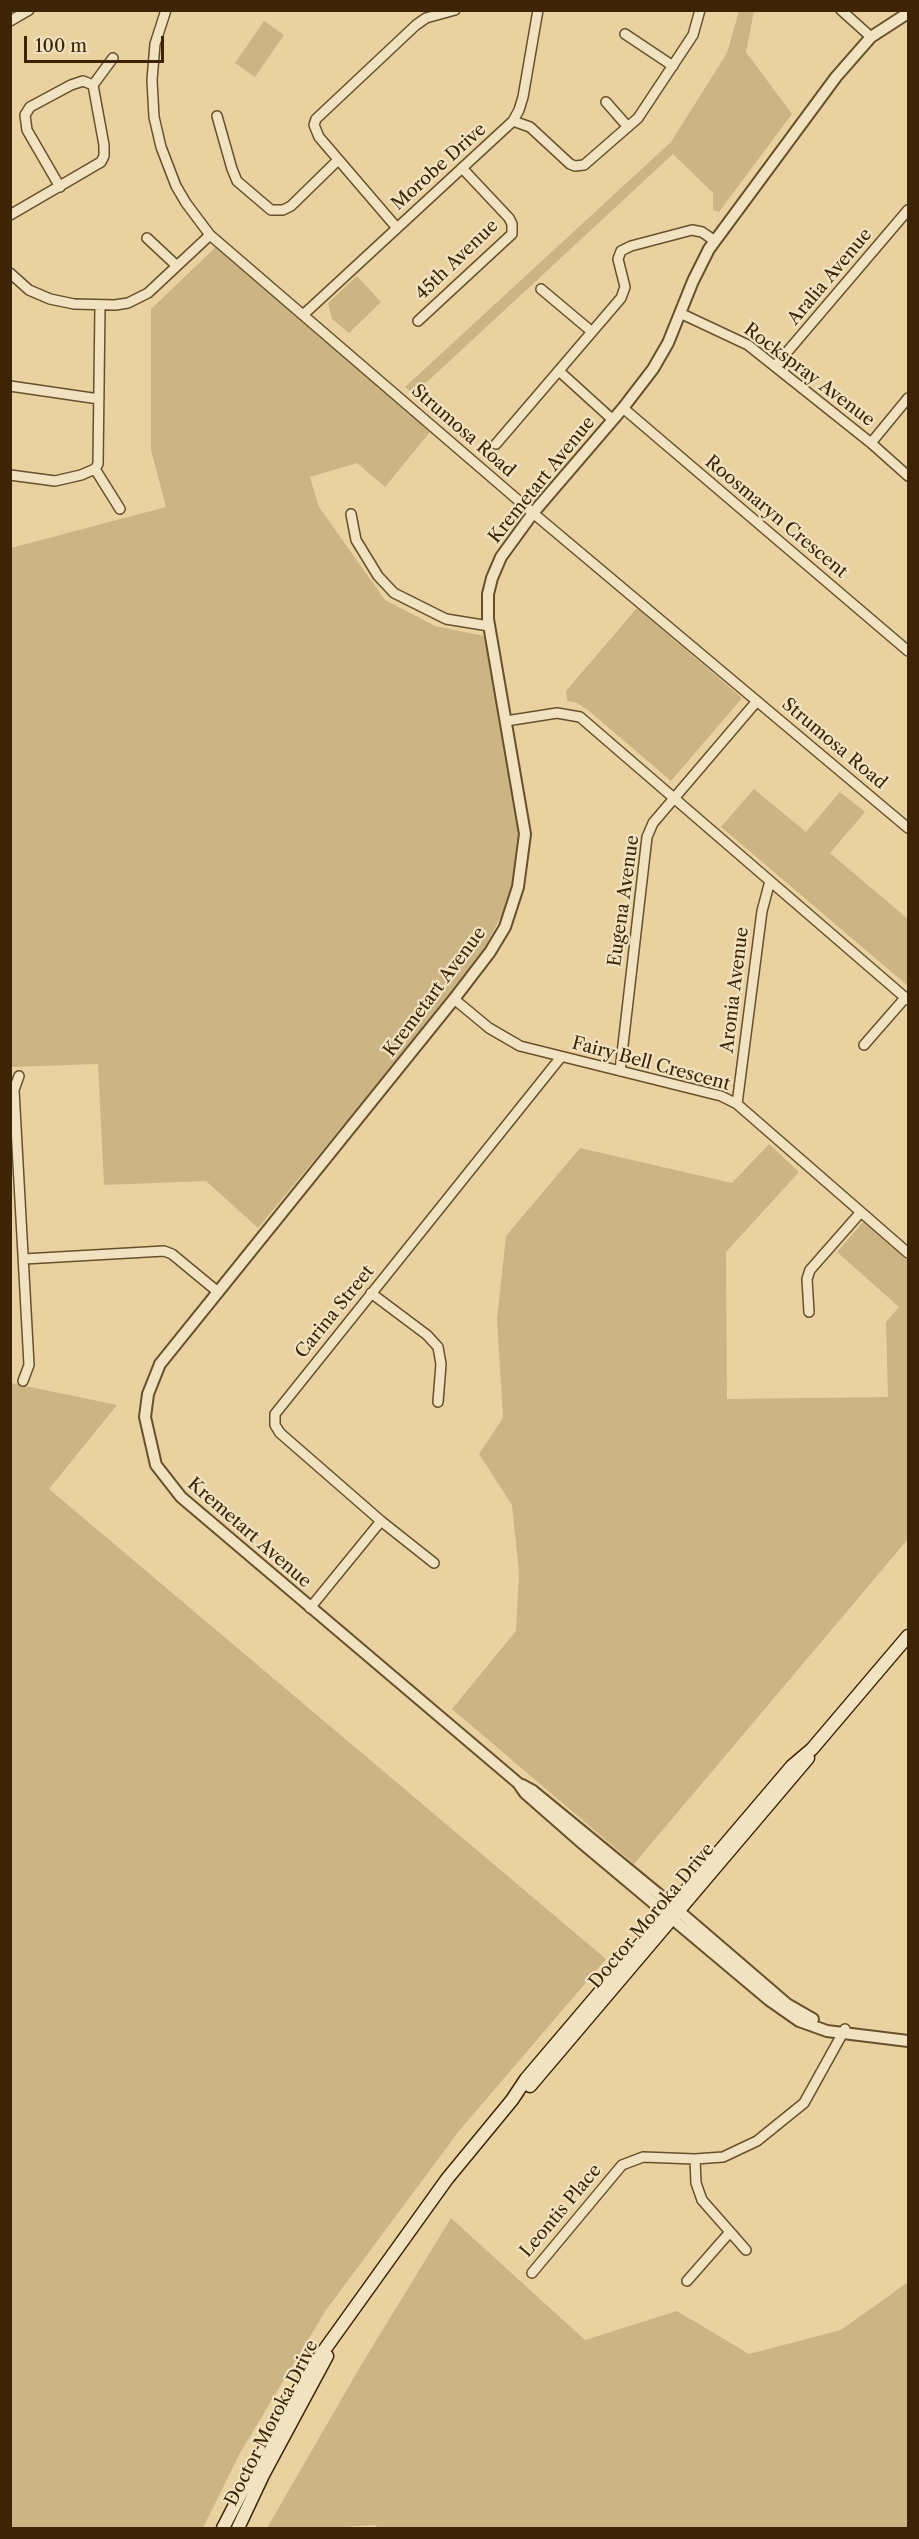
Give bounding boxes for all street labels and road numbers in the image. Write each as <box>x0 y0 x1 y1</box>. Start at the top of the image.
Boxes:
street label: Morobe Drive <box>387 119 491 215</box>
street label: 45th Avenue <box>411 215 503 305</box>
street label: Aralia Avenue <box>783 224 877 330</box>
street label: Rockspray Avenue <box>739 319 879 431</box>
street label: Strumosa Road <box>407 380 519 482</box>
street label: Kremetart Avenue <box>484 412 600 548</box>
street label: Roosmaryn Crescent <box>700 451 852 583</box>
street label: Strumosa Road <box>777 694 891 794</box>
street label: Eugena Avenue <box>604 834 644 968</box>
street label: Kremetart Avenue <box>379 923 491 1061</box>
street label: Aronia Avenue <box>717 926 753 1054</box>
street label: Fairy Bell Crescent <box>570 1032 732 1096</box>
street label: Carina Street <box>291 1261 379 1363</box>
street label: Kremetart Avenue <box>183 1473 315 1593</box>
street label: Doctor Moroka Drive <box>585 1839 719 1993</box>
street label: Leontis Place <box>516 2160 606 2262</box>
street label: Doctor Moroka Drive <box>221 2337 323 2509</box>

